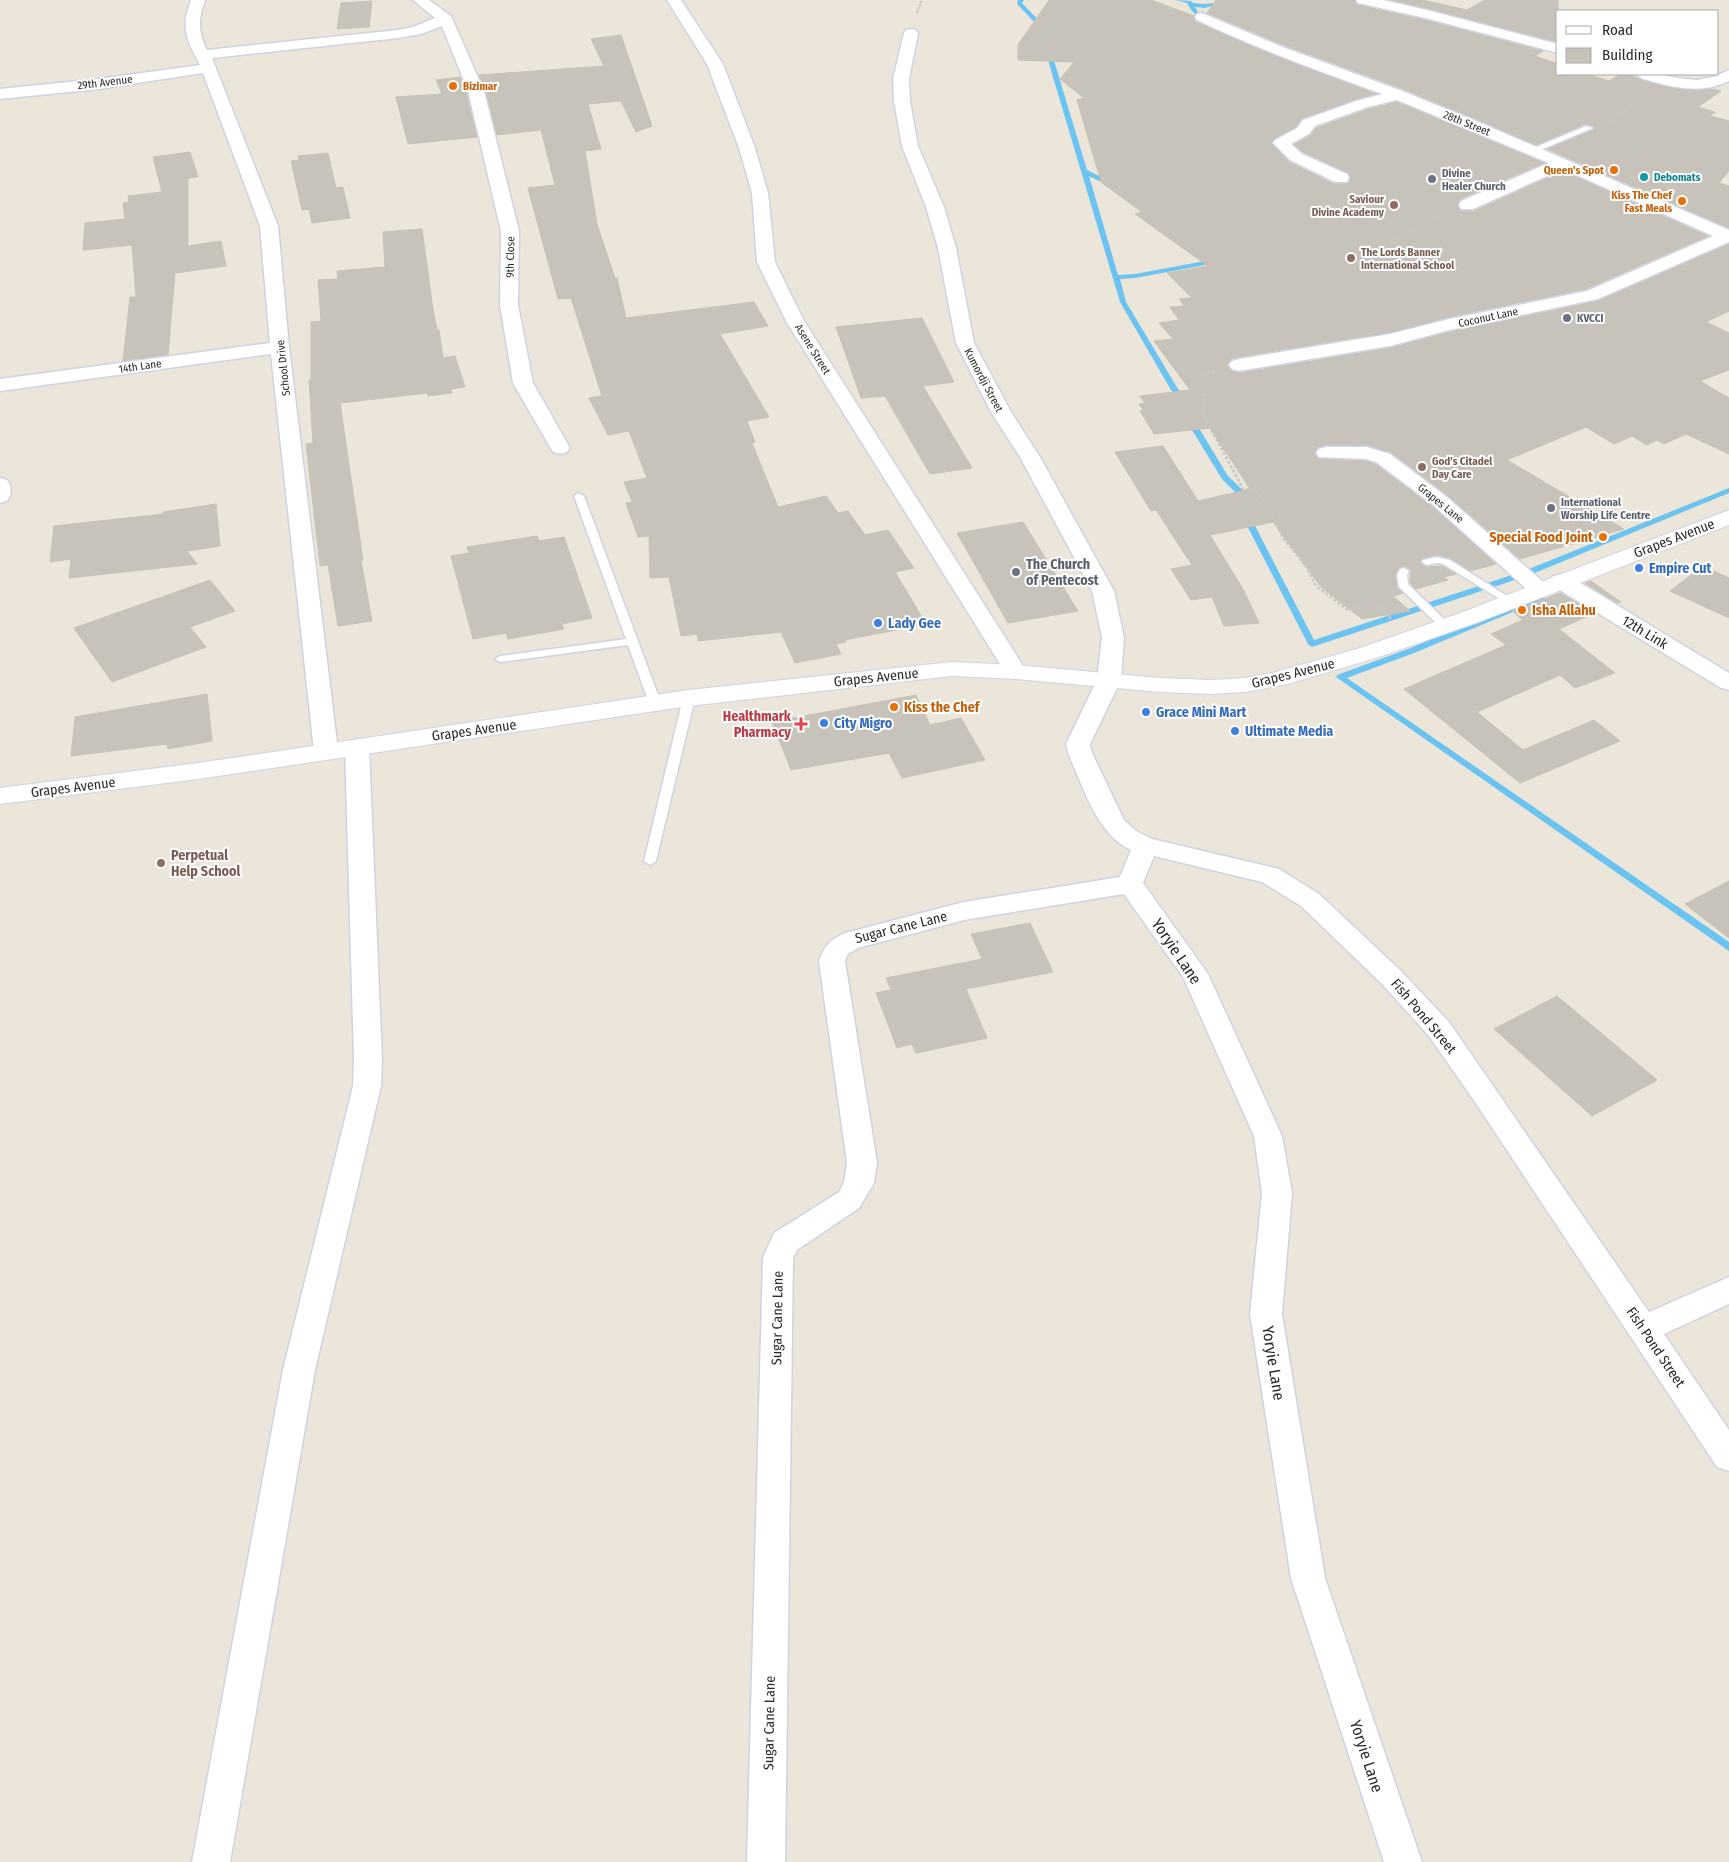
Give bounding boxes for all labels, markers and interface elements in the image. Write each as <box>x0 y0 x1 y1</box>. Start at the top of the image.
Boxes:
legend <box>1556 10 1719 75</box>
text: Road <box>1602 21 1633 39</box>
text: Building <box>1602 46 1653 64</box>
street label: 29th Avenue <box>77 73 133 92</box>
marker: Bizimar <box>447 80 459 92</box>
place label: Bizimar <box>463 80 498 93</box>
street label: 28th Street <box>1441 108 1493 139</box>
place label: Queen's Spot <box>1544 164 1604 177</box>
marker: Queen's Spot <box>1608 164 1620 176</box>
place label: Divine Healer Church <box>1442 167 1506 193</box>
marker: Debomats <box>1638 171 1650 183</box>
place label: Debomats <box>1654 171 1701 184</box>
marker: Divine Healer Church <box>1426 173 1438 185</box>
place label: Kiss The Chef Fast Meals <box>1611 189 1673 215</box>
place label: Saviour Divine Academy <box>1312 193 1385 219</box>
marker: Kiss The Chef Fast Meals <box>1676 195 1688 207</box>
marker: Saviour Divine Academy <box>1388 199 1400 211</box>
street label: 9th Close <box>504 236 517 278</box>
place label: The Lords Banner International School <box>1361 246 1455 272</box>
marker: The Lords Banner International School <box>1345 252 1357 264</box>
street label: Coconut Lane <box>1457 305 1519 330</box>
marker: KVCCI <box>1561 312 1573 324</box>
place label: KVCCI <box>1577 312 1603 325</box>
street label: Asene Street <box>792 322 833 377</box>
street label: School Drive <box>274 339 293 397</box>
street label: Kumordji Street <box>961 346 1006 415</box>
street label: 14th Lane <box>118 357 162 376</box>
place label: God's Citadel Day Care <box>1432 455 1493 481</box>
marker: God's Citadel Day Care <box>1416 461 1428 473</box>
street label: Grapes Lane <box>1415 481 1466 526</box>
place label: International Worship Life Centre <box>1561 496 1651 522</box>
marker: International Worship Life Centre <box>1545 502 1557 514</box>
street label: Grapes Avenue <box>1631 515 1717 562</box>
place label: Special Food Joint <box>1489 529 1594 546</box>
marker: Special Food Joint <box>1597 531 1609 543</box>
place label: The Church of Pentecost <box>1026 556 1100 589</box>
place label: Empire Cut <box>1649 560 1713 577</box>
marker: Empire Cut <box>1633 562 1645 574</box>
marker: The Church of Pentecost <box>1010 566 1022 578</box>
place label: Isha Allahu <box>1532 602 1596 619</box>
marker: Isha Allahu <box>1516 604 1528 616</box>
street label: 12th Link <box>1619 612 1671 653</box>
place label: Lady Gee <box>888 615 941 632</box>
marker: Lady Gee <box>872 617 884 629</box>
street label: Grapes Avenue <box>1250 655 1337 692</box>
street label: Grapes Avenue <box>833 665 919 690</box>
place label: Kiss the Chef <box>904 699 981 716</box>
marker: Kiss the Chef <box>888 701 900 713</box>
place label: Grace Mini Mart <box>1156 704 1248 721</box>
marker: Grace Mini Mart <box>1140 706 1152 718</box>
place label: Healthmark Pharmacy <box>723 708 792 741</box>
place label: City Migro <box>834 715 893 732</box>
street label: Grapes Avenue <box>431 716 517 745</box>
marker: City Migro <box>818 717 830 729</box>
marker: Healthmark Pharmacy <box>795 718 807 730</box>
place label: Ultimate Media <box>1245 723 1333 740</box>
marker: Ultimate Media <box>1229 725 1241 737</box>
street label: Grapes Avenue <box>30 774 116 801</box>
place label: Perpetual Help School <box>171 847 241 880</box>
marker: Perpetual Help School <box>155 857 167 869</box>
street label: Sugar Cane Lane <box>853 908 949 947</box>
street label: Yoryie Lane <box>1148 915 1205 988</box>
street label: Fish Pond Street <box>1387 975 1460 1058</box>
street label: Sugar Cane Lane <box>768 1271 787 1365</box>
street label: Fish Pond Street <box>1623 1304 1689 1391</box>
street label: Yoryie Lane <box>1258 1325 1289 1402</box>
street label: Sugar Cane Lane <box>760 1676 779 1770</box>
street label: Yoryie Lane <box>1346 1718 1387 1795</box>

